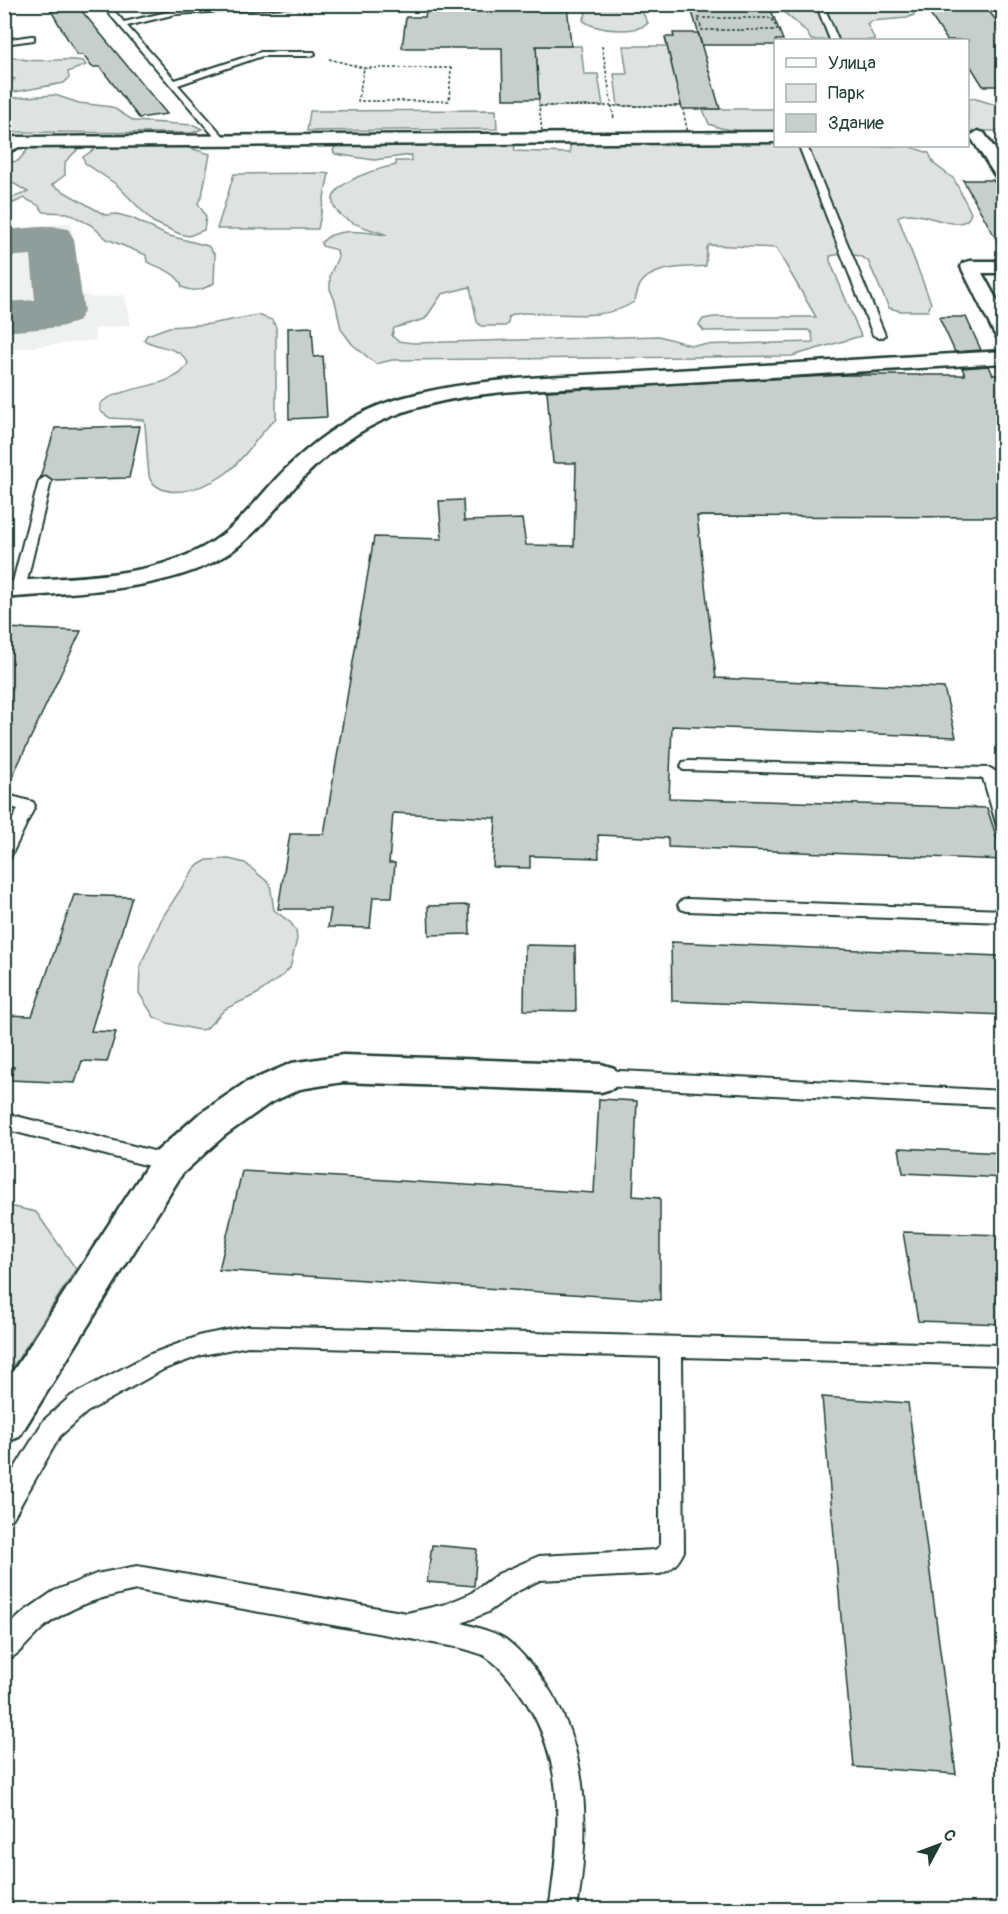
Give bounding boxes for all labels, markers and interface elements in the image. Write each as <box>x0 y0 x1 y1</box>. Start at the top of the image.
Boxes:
legend <box>774 39 969 147</box>
text: Улица <box>828 52 876 75</box>
text: Парк <box>828 82 865 105</box>
text: Здание <box>828 112 884 135</box>
north arrow <box>909 1815 969 1875</box>
text: С <box>939 1826 960 1846</box>

